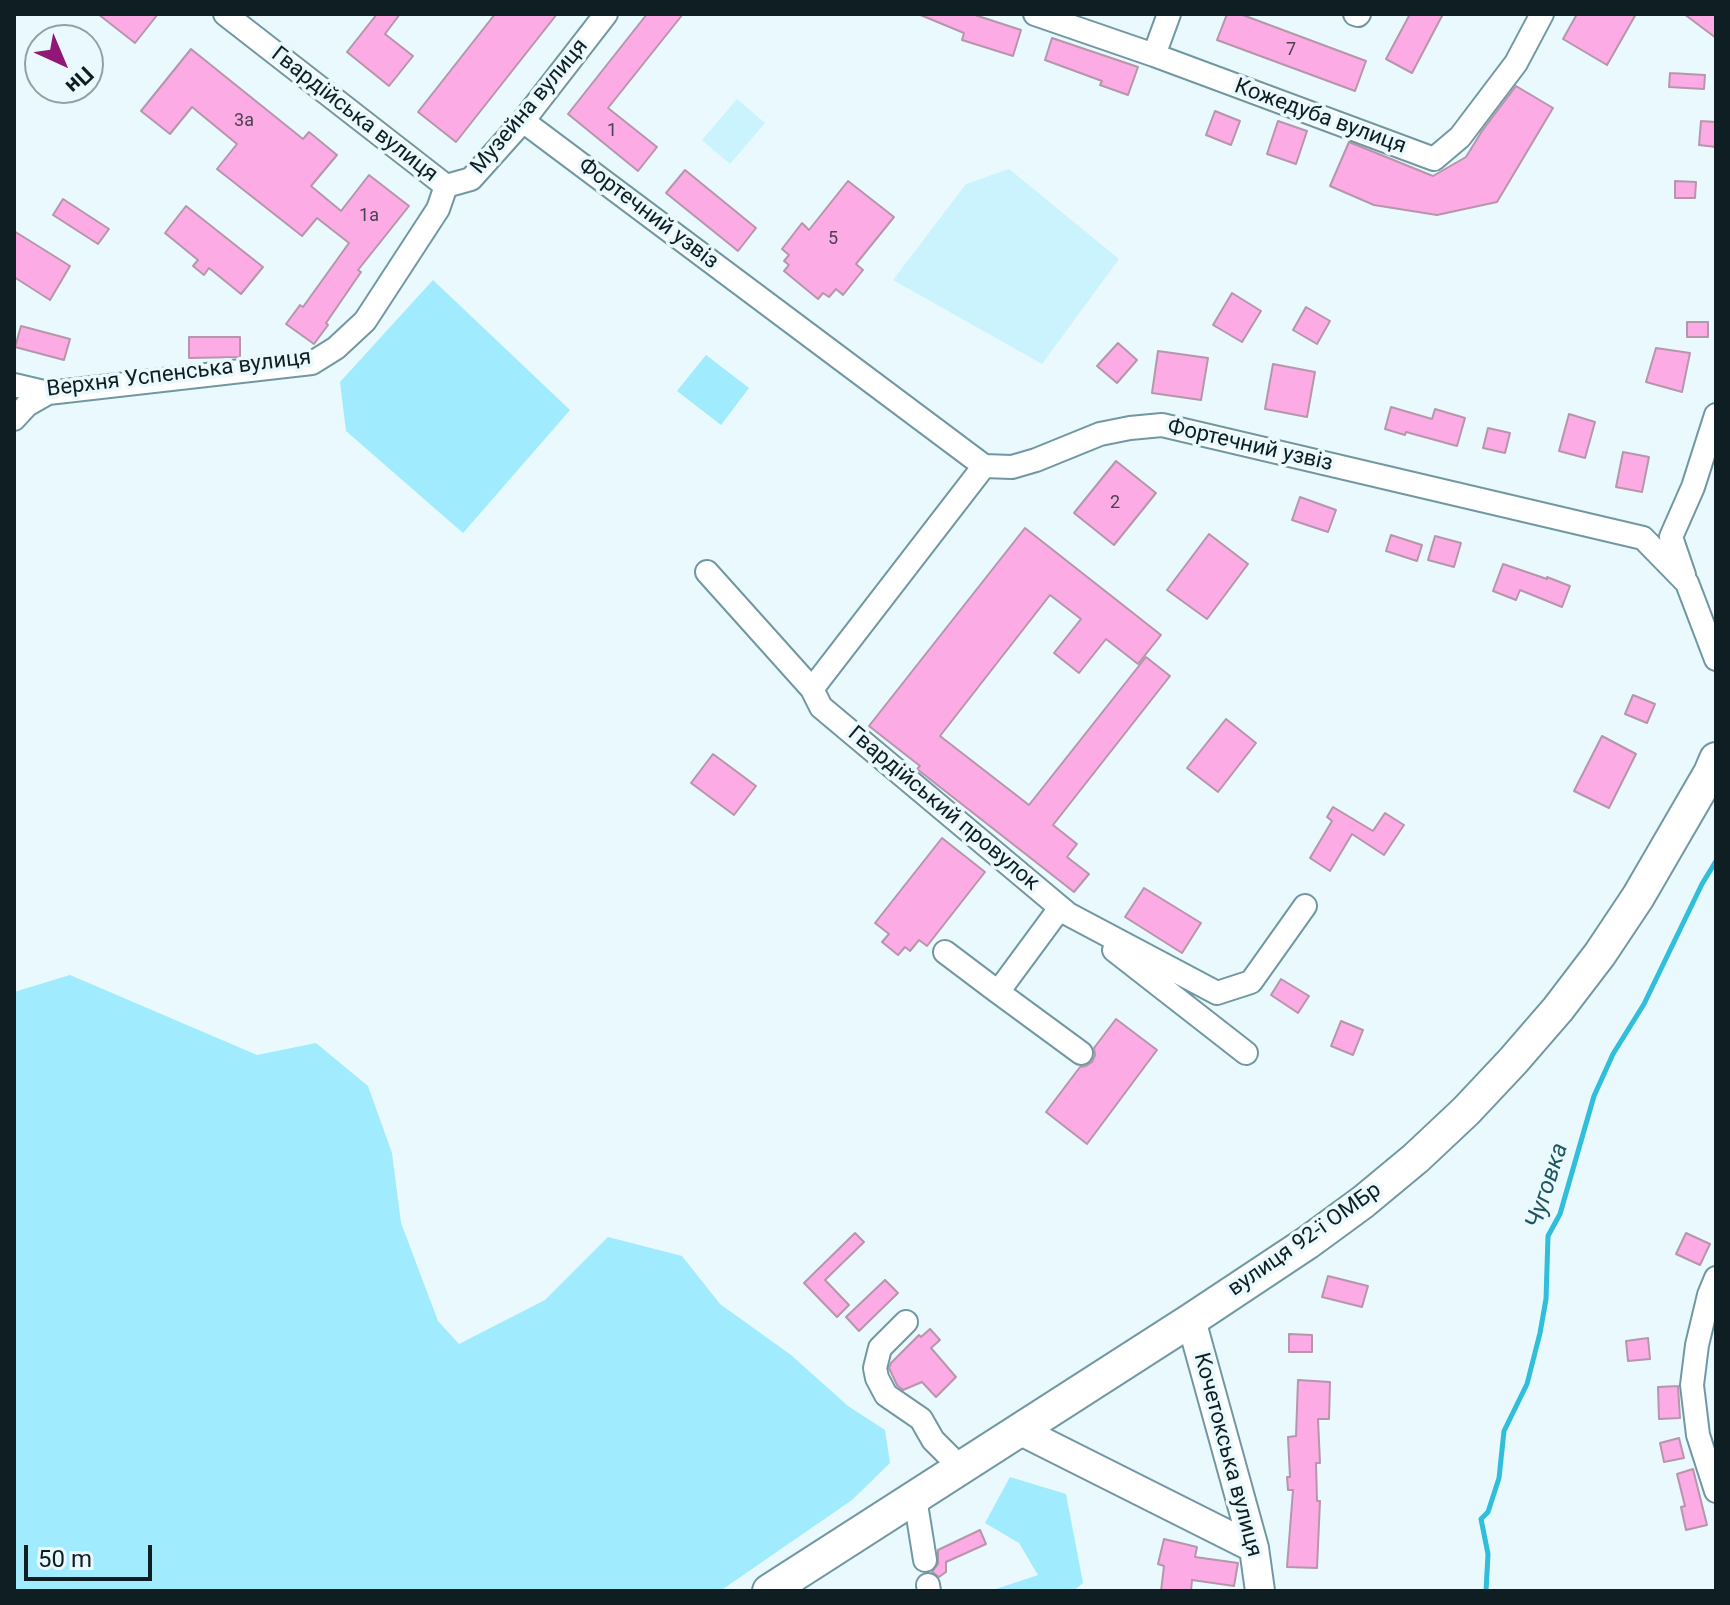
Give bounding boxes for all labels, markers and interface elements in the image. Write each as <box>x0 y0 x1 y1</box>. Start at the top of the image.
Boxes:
north arrow <box>24 24 104 104</box>
street label: Музейна вулиця <box>466 34 594 180</box>
house number: 7 <box>1286 39 1296 61</box>
street label: Гвардійська вулиця <box>265 42 443 188</box>
text: Пн <box>61 61 98 99</box>
street label: Кожедуба вулиця <box>1231 74 1409 160</box>
house number: 3а <box>234 110 254 132</box>
house number: 1 <box>607 120 617 142</box>
street label: Фортечний узвіз <box>573 153 723 275</box>
house number: 1а <box>359 205 379 227</box>
house number: 5 <box>828 228 838 250</box>
street label: Верхня Успенська вулиця <box>45 345 313 403</box>
street label: Фортечний узвіз <box>1165 414 1335 478</box>
house number: 2 <box>1110 492 1120 514</box>
street label: Гвардійський провулок <box>842 721 1044 897</box>
water label: Чуговка <box>1521 1140 1575 1232</box>
street label: вулиця 92-ї ОМБр <box>1223 1177 1387 1303</box>
street label: Кочетокська вулиця <box>1187 1350 1267 1560</box>
scale bar <box>28 1529 156 1579</box>
text: 50 m <box>38 1545 92 1573</box>

